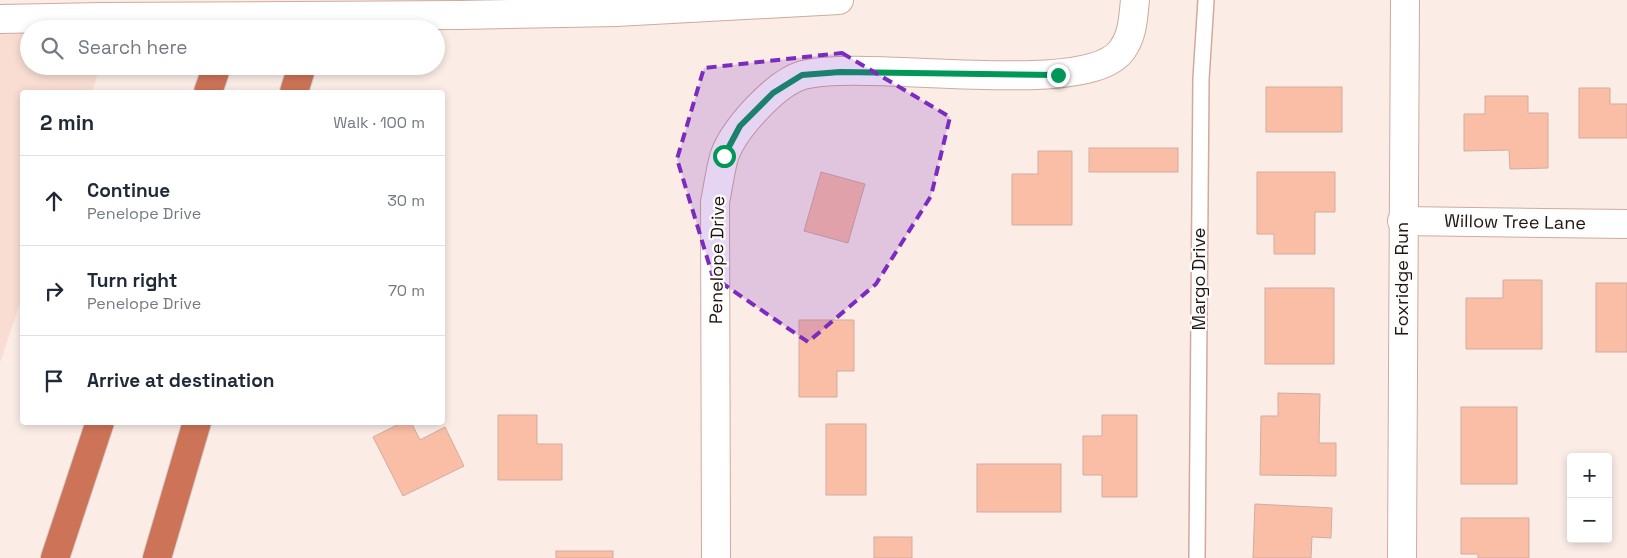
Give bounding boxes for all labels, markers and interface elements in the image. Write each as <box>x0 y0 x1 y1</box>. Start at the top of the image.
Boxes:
search box <box>20 20 445 75</box>
icon: search <box>38 34 66 62</box>
text: Search here <box>78 35 188 60</box>
route end <box>1047 64 1070 87</box>
text: 2 min <box>40 109 94 136</box>
text: Walk · 100 m <box>333 112 425 133</box>
route start <box>713 145 736 168</box>
text: Continue <box>87 178 170 203</box>
icon: ahead <box>40 187 68 215</box>
text: 30 m <box>387 190 425 211</box>
street label: Penelope Drive <box>704 196 729 324</box>
text: Penelope Drive <box>87 203 201 224</box>
street label: Willow Tree Lane <box>1444 209 1586 234</box>
street label: Foxridge Run <box>1390 222 1413 336</box>
street label: Margo Drive <box>1187 228 1210 330</box>
text: Turn right <box>87 268 177 293</box>
icon: right <box>40 277 68 305</box>
text: 70 m <box>388 280 425 301</box>
text: Penelope Drive <box>87 293 201 314</box>
icon: arrive <box>40 367 68 395</box>
text: Arrive at destination <box>87 368 275 393</box>
map controls <box>1567 453 1612 543</box>
button: + <box>1567 453 1612 498</box>
button: − <box>1567 498 1612 543</box>

